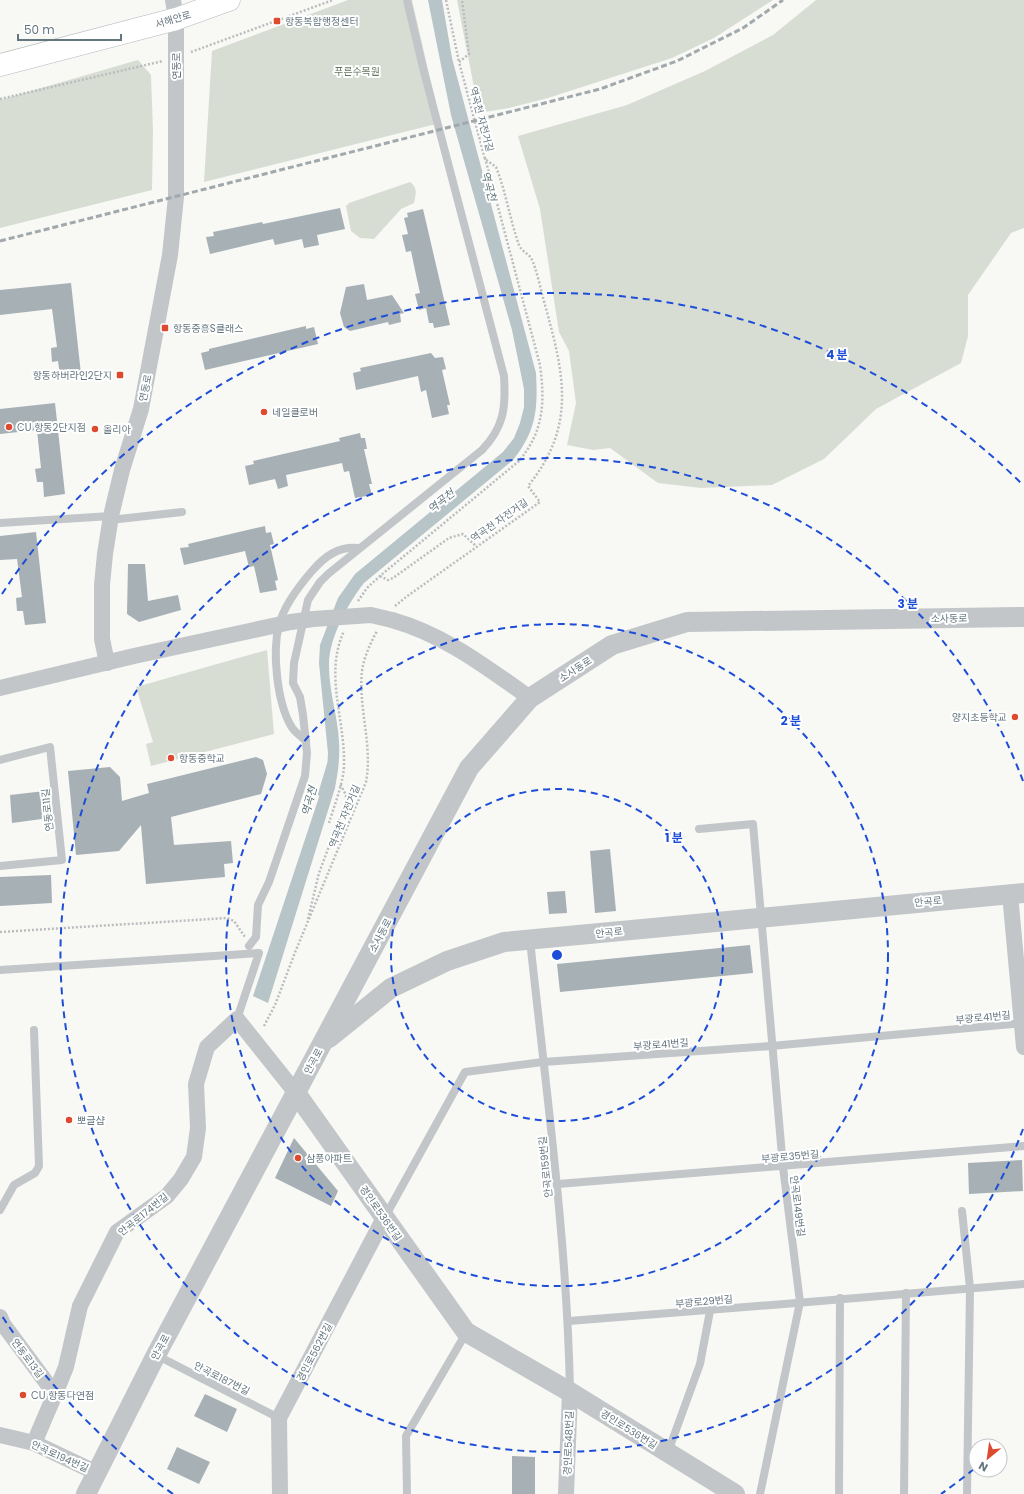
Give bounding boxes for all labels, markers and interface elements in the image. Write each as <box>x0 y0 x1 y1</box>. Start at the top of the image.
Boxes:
street label: 서해안로 <box>153 7 193 32</box>
place label: 항동복합행정센터 <box>285 14 359 29</box>
scale bar <box>18 16 121 42</box>
marker: 항동복합행정센터 <box>272 16 282 26</box>
text: 50 m <box>24 21 55 38</box>
street label: 연동로 <box>169 52 184 80</box>
park label: 푸른수목원 <box>334 64 380 79</box>
street label: 역곡천 자전거길 <box>466 85 497 153</box>
water label: 역곡천 <box>477 169 501 205</box>
place label: 항동중흥S클래스 <box>173 321 243 336</box>
marker: 항동중흥S클래스 <box>160 323 170 333</box>
text: 4 분 <box>826 346 848 363</box>
place label: 항동하버라인2단지 <box>33 368 112 383</box>
marker: 항동하버라인2단지 <box>115 370 125 380</box>
street label: 연동로 <box>135 373 156 403</box>
place label: 네일클로버 <box>272 405 318 420</box>
marker: 네일클로버 <box>259 407 269 417</box>
place label: CU 항동2단지점 <box>17 420 86 435</box>
marker: CU 항동2단지점 <box>4 422 14 432</box>
place label: 올리아 <box>103 422 131 437</box>
marker: 올리아 <box>90 424 100 434</box>
water label: 역곡천 <box>424 484 459 517</box>
street label: 역곡천 자전거길 <box>468 495 531 546</box>
text: 3 분 <box>898 595 918 612</box>
street label: 소사동로 <box>930 611 968 626</box>
street label: 소사동로 <box>556 653 595 686</box>
place label: 양지초등학교 <box>952 710 1007 725</box>
text: 2 분 <box>781 712 801 729</box>
marker: 양지초등학교 <box>1010 712 1020 722</box>
place label: 항동중학교 <box>179 751 225 766</box>
marker: 항동중학교 <box>166 753 176 763</box>
water label: 역곡천 <box>297 782 321 818</box>
street label: 역곡천 자전거길 <box>325 782 364 850</box>
street label: 연동로11길 <box>38 788 57 832</box>
text: 1 분 <box>665 829 683 846</box>
street label: 안곡로 <box>914 893 942 910</box>
street label: 소사동로 <box>365 915 396 955</box>
street label: 안곡로 <box>595 924 624 941</box>
centre of rings <box>550 948 564 962</box>
street label: 부광로41번길 <box>955 1008 1011 1027</box>
street label: 부광로41번길 <box>633 1035 689 1054</box>
street label: 안곡로 <box>300 1046 327 1077</box>
place label: 뽀글샵 <box>77 1113 105 1128</box>
marker: 뽀글샵 <box>64 1115 74 1125</box>
street label: 안곡로159번길 <box>535 1135 556 1198</box>
street label: 부광로35번길 <box>760 1146 820 1167</box>
place label: 삼풍아파트 <box>306 1151 352 1166</box>
marker: 삼풍아파트 <box>293 1153 303 1163</box>
street label: 안곡로149번길 <box>786 1174 809 1238</box>
street label: 경인로536번길 <box>356 1183 405 1244</box>
street label: 안곡로174번길 <box>115 1189 172 1239</box>
street label: 부광로29번길 <box>674 1291 734 1311</box>
street label: 경인로562번길 <box>293 1320 336 1384</box>
street label: 안곡로 <box>147 1332 174 1363</box>
street label: 연동로13길 <box>8 1335 47 1381</box>
street label: 안곡로187번길 <box>191 1358 252 1399</box>
place label: CU 항동다연점 <box>31 1388 94 1403</box>
marker: CU 항동다연점 <box>18 1390 28 1400</box>
street label: 경인로536번길 <box>597 1406 660 1453</box>
street label: 경인로548번길 <box>560 1410 577 1476</box>
street label: 안곡로194번길 <box>29 1437 91 1476</box>
north arrow <box>968 1438 1008 1478</box>
text: N <box>976 1458 991 1476</box>

